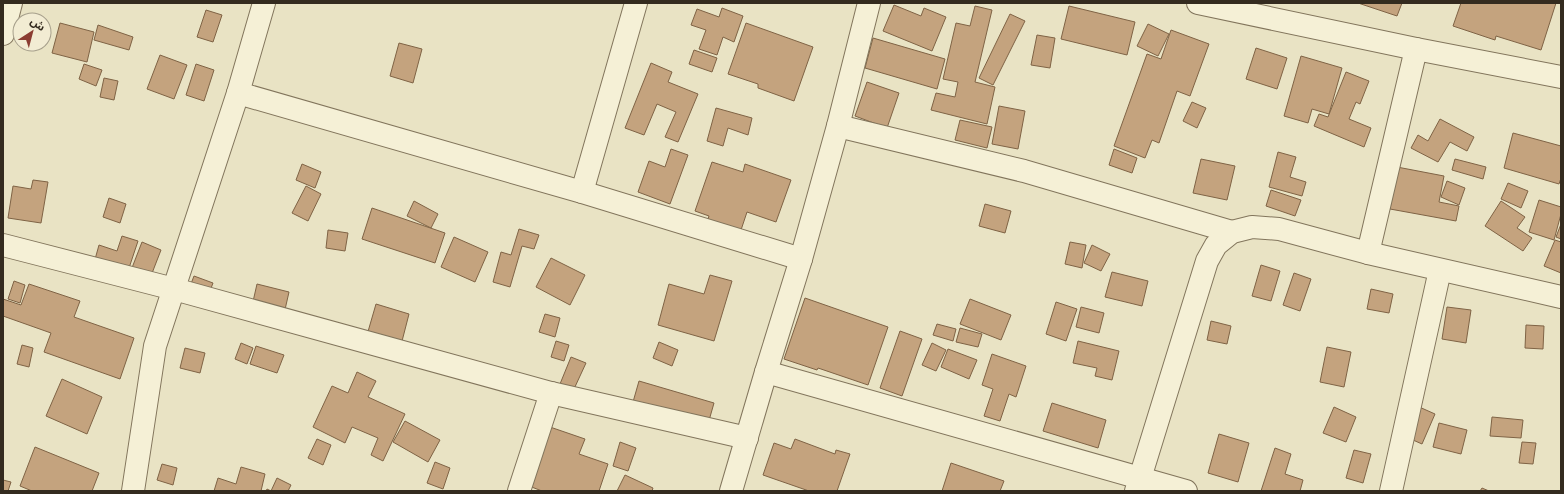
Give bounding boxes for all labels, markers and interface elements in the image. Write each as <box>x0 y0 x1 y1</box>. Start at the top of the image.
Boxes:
north arrow <box>12 12 52 52</box>
text: ش <box>28 15 48 34</box>

